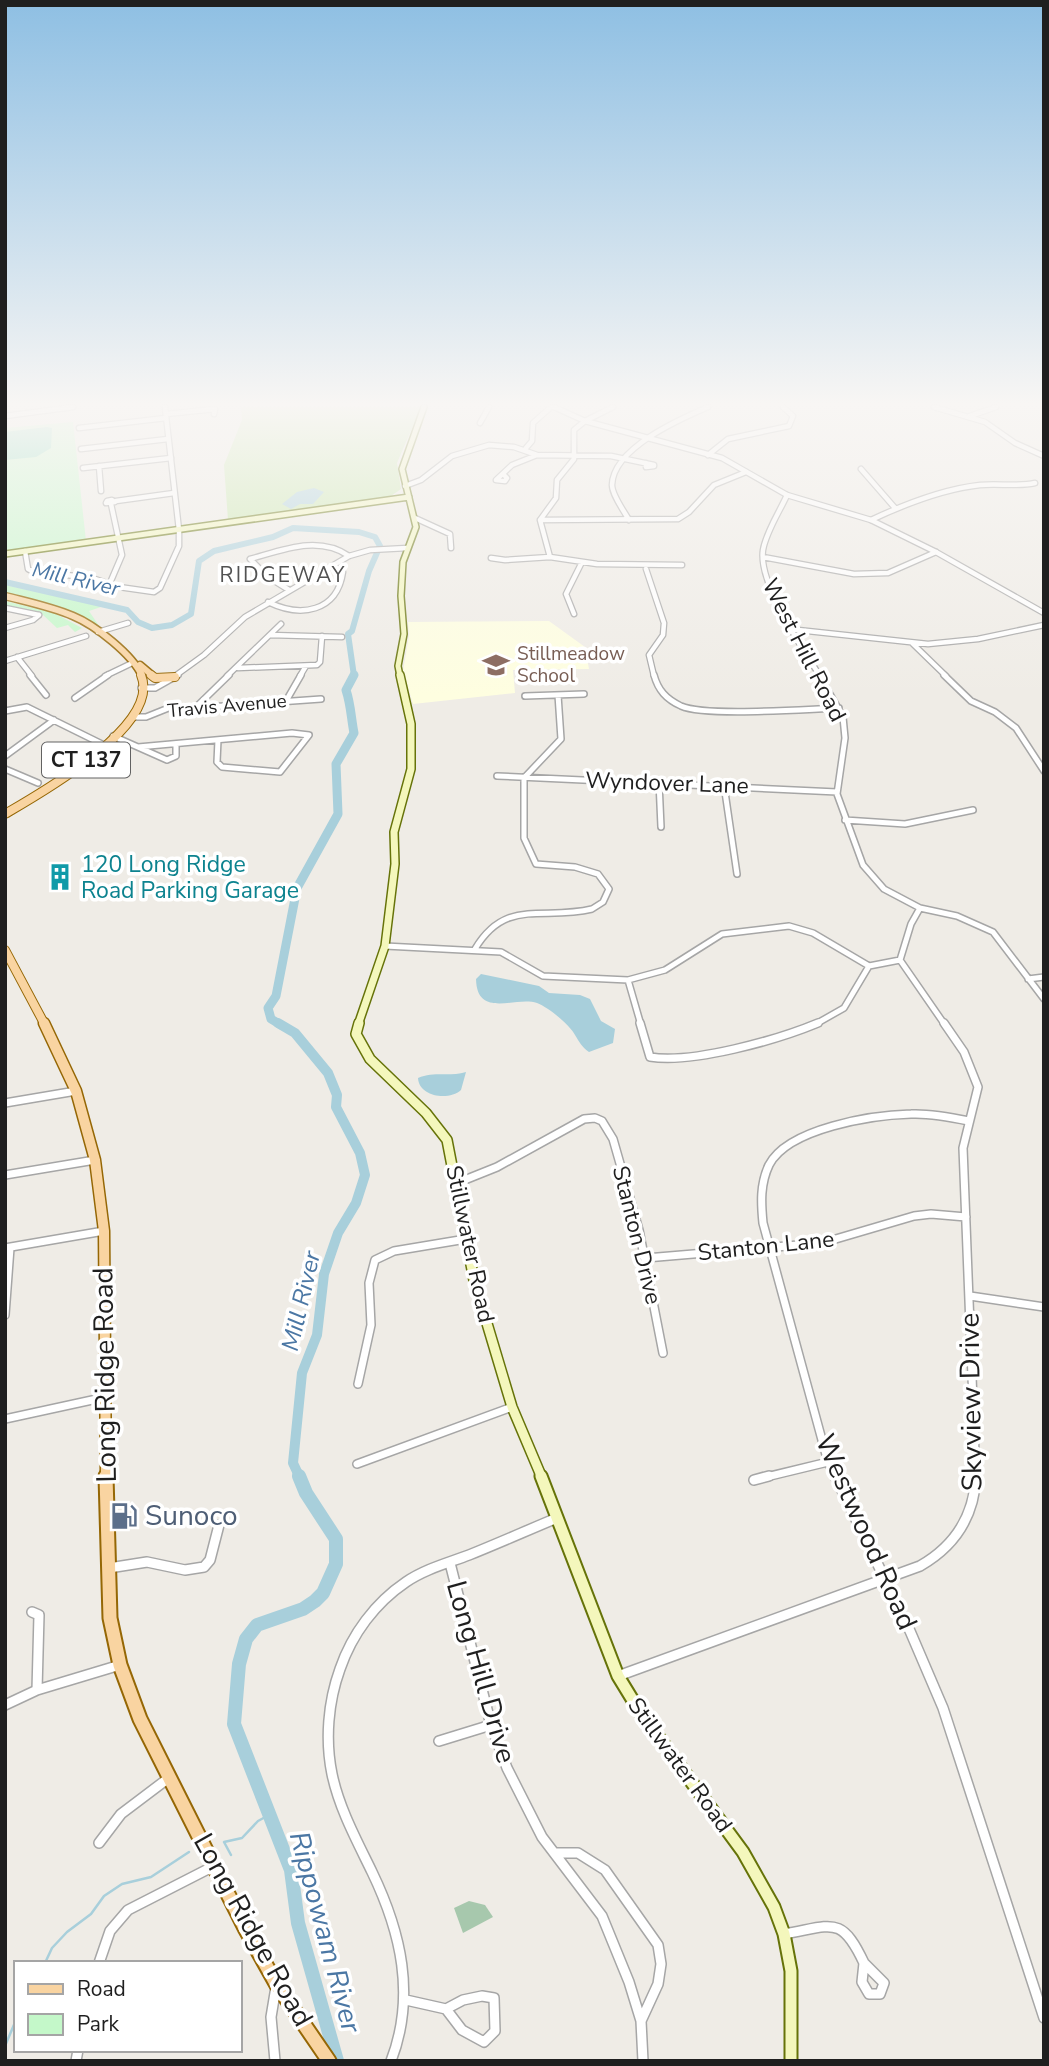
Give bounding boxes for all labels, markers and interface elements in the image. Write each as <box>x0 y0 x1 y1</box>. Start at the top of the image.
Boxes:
water label: Mill River <box>30 555 123 603</box>
district label: RIDGEWAY <box>220 561 346 589</box>
street label: West Hill Road <box>755 573 853 727</box>
place label: Stillmeadow School <box>517 641 625 689</box>
school or university icon: Stillmeadow School <box>481 650 511 680</box>
street label: Travis Avenue <box>166 688 288 724</box>
road number: CT 137 <box>42 742 130 778</box>
street label: Wyndover Lane <box>585 765 749 801</box>
place label: 120 Long Ridge Road Parking Garage <box>81 849 299 906</box>
building icon: 120 Long Ridge Road Parking Garage <box>45 862 75 892</box>
street label: Stillwater Road <box>438 1163 502 1325</box>
street label: Stanton Drive <box>605 1163 669 1307</box>
street label: Stanton Lane <box>696 1223 836 1269</box>
water label: Mill River <box>274 1247 328 1354</box>
street label: Long Ridge Road <box>84 1267 126 1483</box>
street label: Skyview Drive <box>950 1312 992 1492</box>
street label: Westwood Road <box>806 1428 926 1636</box>
place label: Sunoco <box>145 1497 238 1535</box>
fuel station icon: Sunoco <box>109 1501 139 1531</box>
street label: Long Hill Drive <box>437 1576 525 1768</box>
street label: Stillwater Road <box>620 1691 740 1839</box>
street label: Long Ridge Road <box>184 1827 322 2033</box>
water label: Rippowam River <box>280 1827 370 2038</box>
legend <box>14 1961 242 2052</box>
text: Road <box>77 1975 126 2003</box>
text: Park <box>77 2010 119 2038</box>

